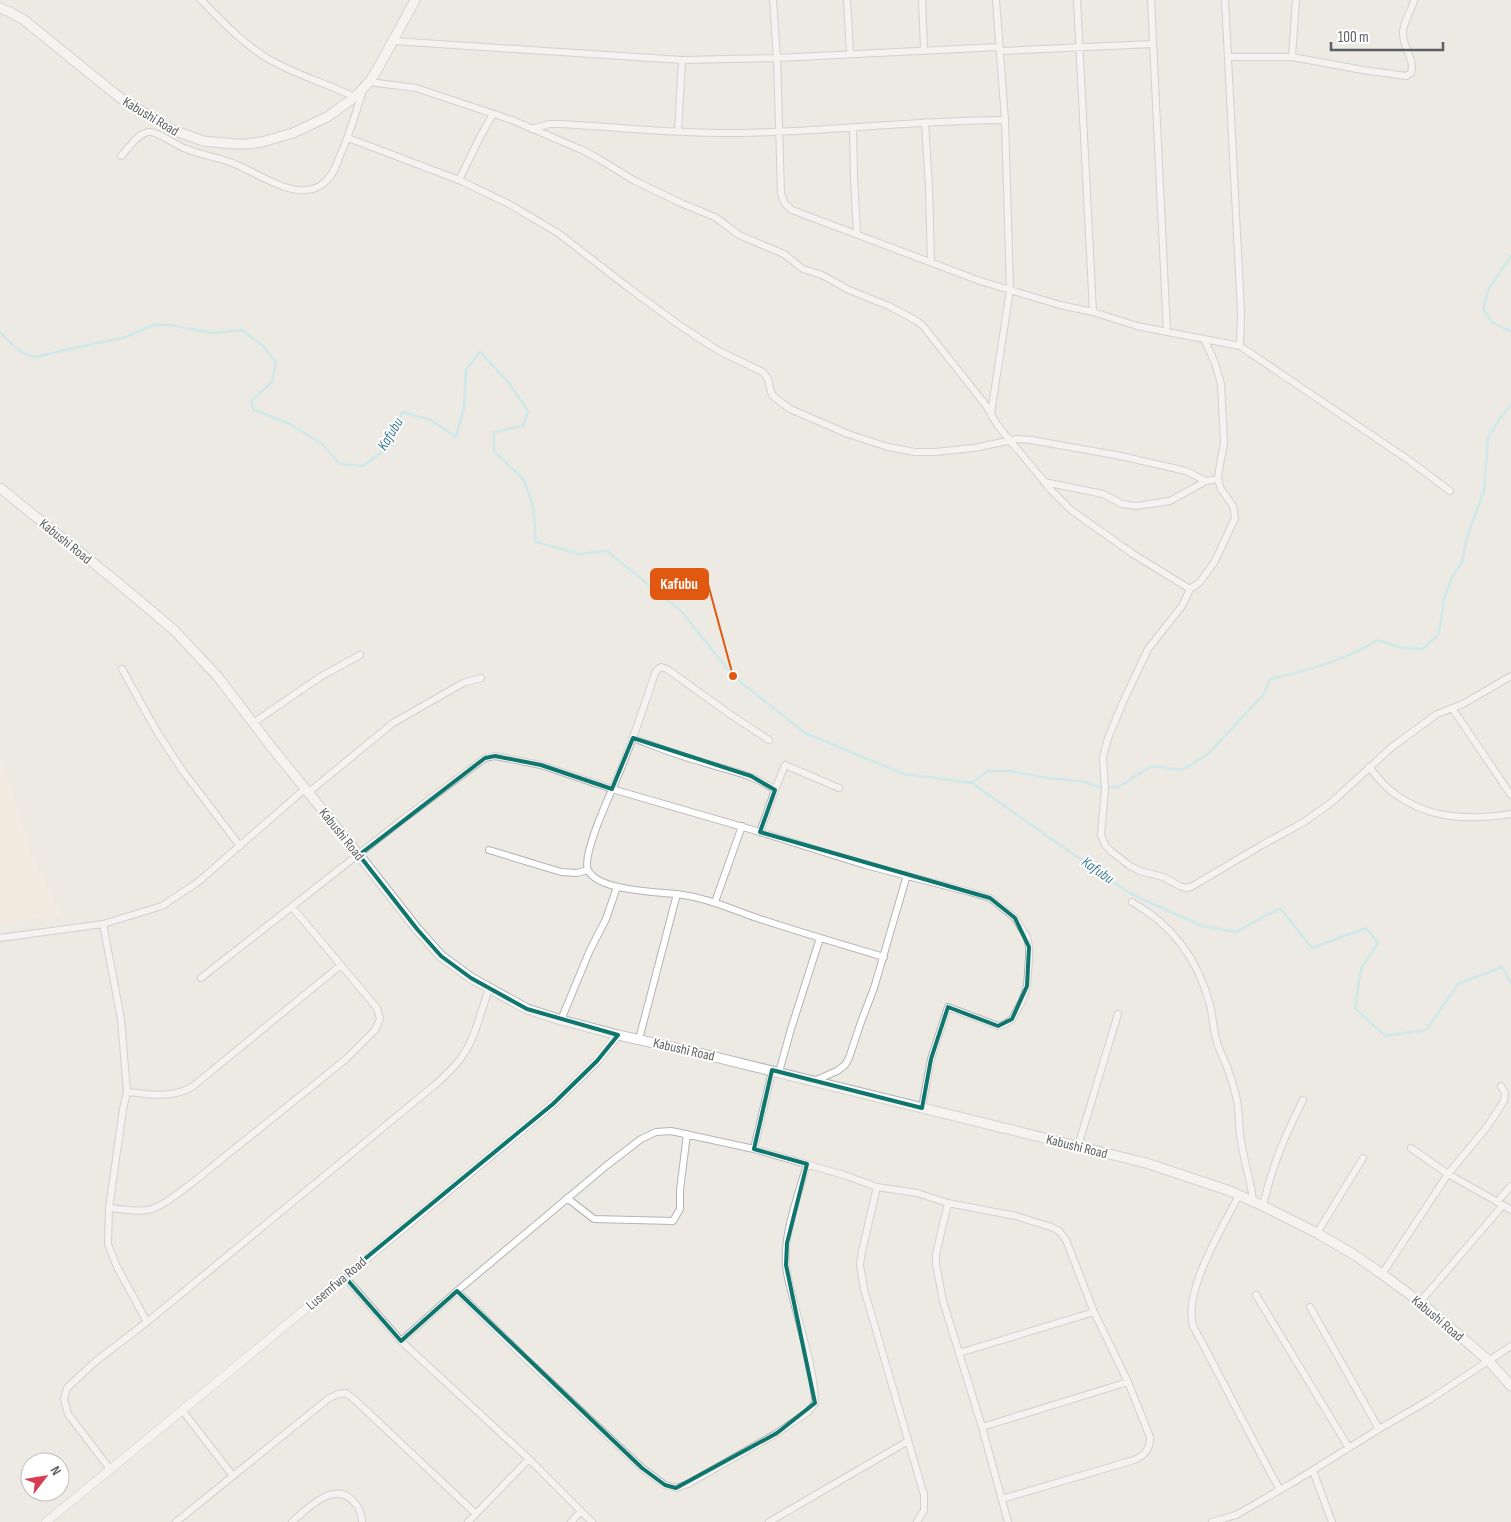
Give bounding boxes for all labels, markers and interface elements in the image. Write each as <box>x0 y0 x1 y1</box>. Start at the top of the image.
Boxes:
scale bar <box>1331 20 1444 52</box>
text: 100 m <box>1338 28 1369 47</box>
street label: Kabushi Road <box>120 93 182 140</box>
water label: Kafubu <box>373 414 408 454</box>
street label: Kabushi Road <box>36 515 95 568</box>
callout: Kafubu <box>651 569 708 599</box>
text: Kafubu <box>660 575 698 594</box>
street label: Kabushi Road <box>315 805 368 864</box>
water label: Kafubu <box>1078 853 1118 889</box>
street label: Kabushi Road <box>652 1034 716 1065</box>
street label: Kabushi Road <box>1045 1131 1109 1162</box>
street label: Lusemfwa Road <box>303 1253 370 1313</box>
street label: Kabushi Road <box>1408 1292 1467 1345</box>
north arrow <box>20 1452 70 1502</box>
text: N <box>47 1463 65 1478</box>

